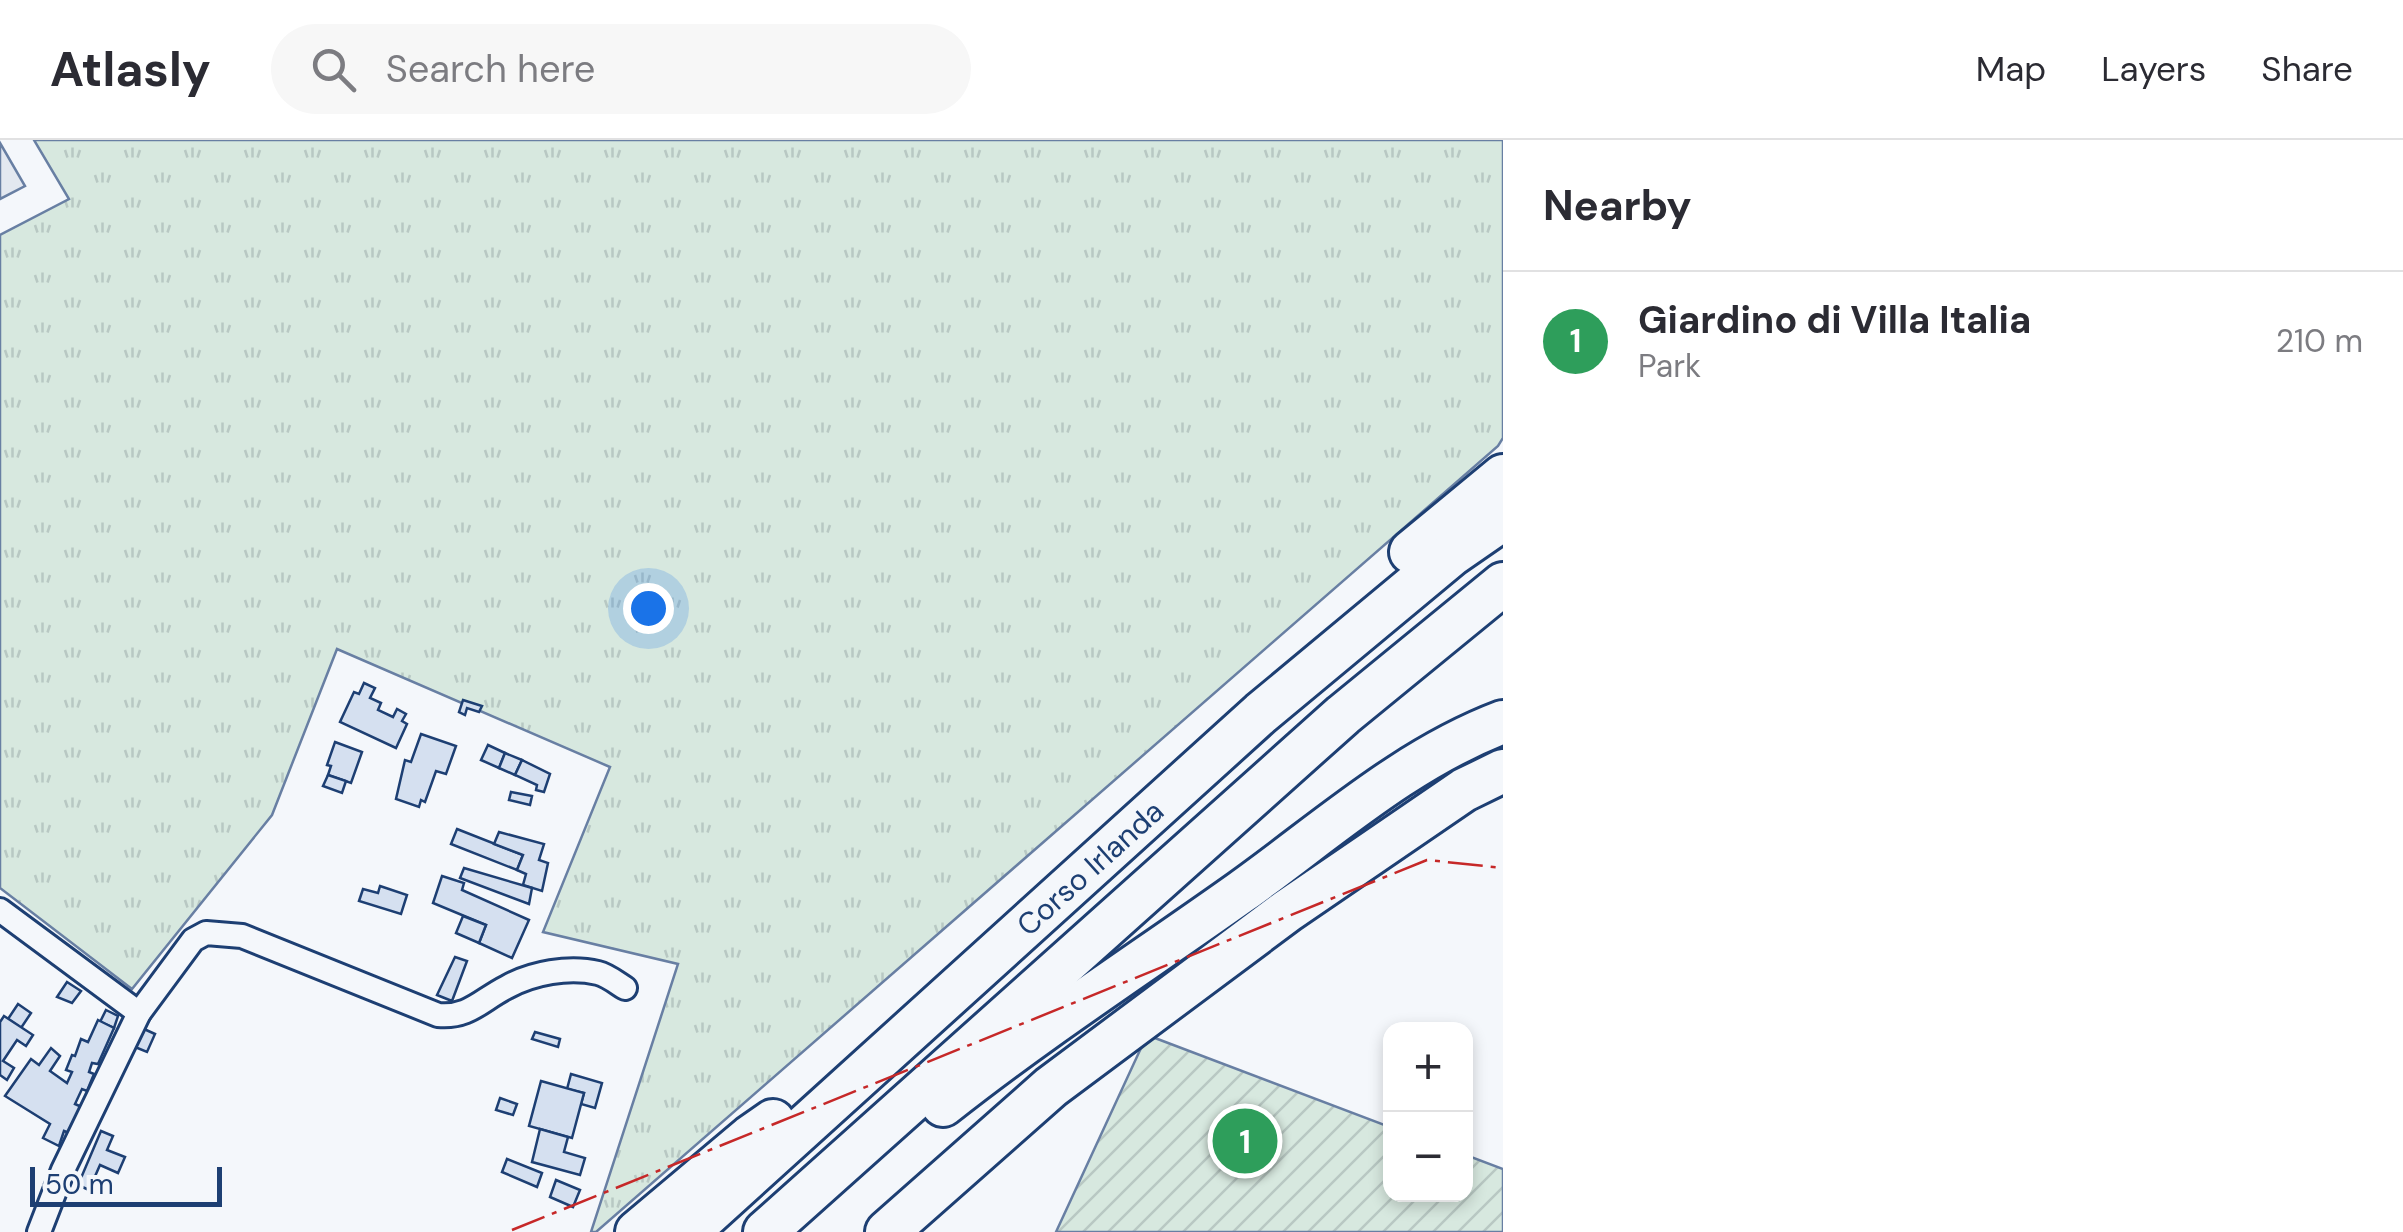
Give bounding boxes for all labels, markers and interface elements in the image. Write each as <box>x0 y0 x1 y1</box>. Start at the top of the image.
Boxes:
search box <box>271 24 971 114</box>
text: Atlasly <box>50 38 211 101</box>
icon: search <box>306 42 361 97</box>
text: Search here <box>386 44 595 94</box>
text: Map <box>1976 46 2046 92</box>
text: Layers <box>2101 46 2206 92</box>
text: Share <box>2261 46 2353 92</box>
text: Nearby <box>1543 178 1692 233</box>
text: Giardino di Villa Italia <box>1638 295 2031 345</box>
text: 1 <box>1570 320 1581 362</box>
text: 210 m <box>2276 320 2363 362</box>
text: Park <box>1638 345 1701 387</box>
your location <box>623 583 674 634</box>
street label: Corso Irlanda <box>1008 792 1172 944</box>
map controls <box>1383 1022 1473 1202</box>
button: + <box>1383 1022 1473 1112</box>
pin: 1 <box>1212 1104 1278 1178</box>
button: − <box>1383 1112 1473 1202</box>
scale bar <box>30 1162 222 1206</box>
text: 50 m <box>45 1166 114 1203</box>

